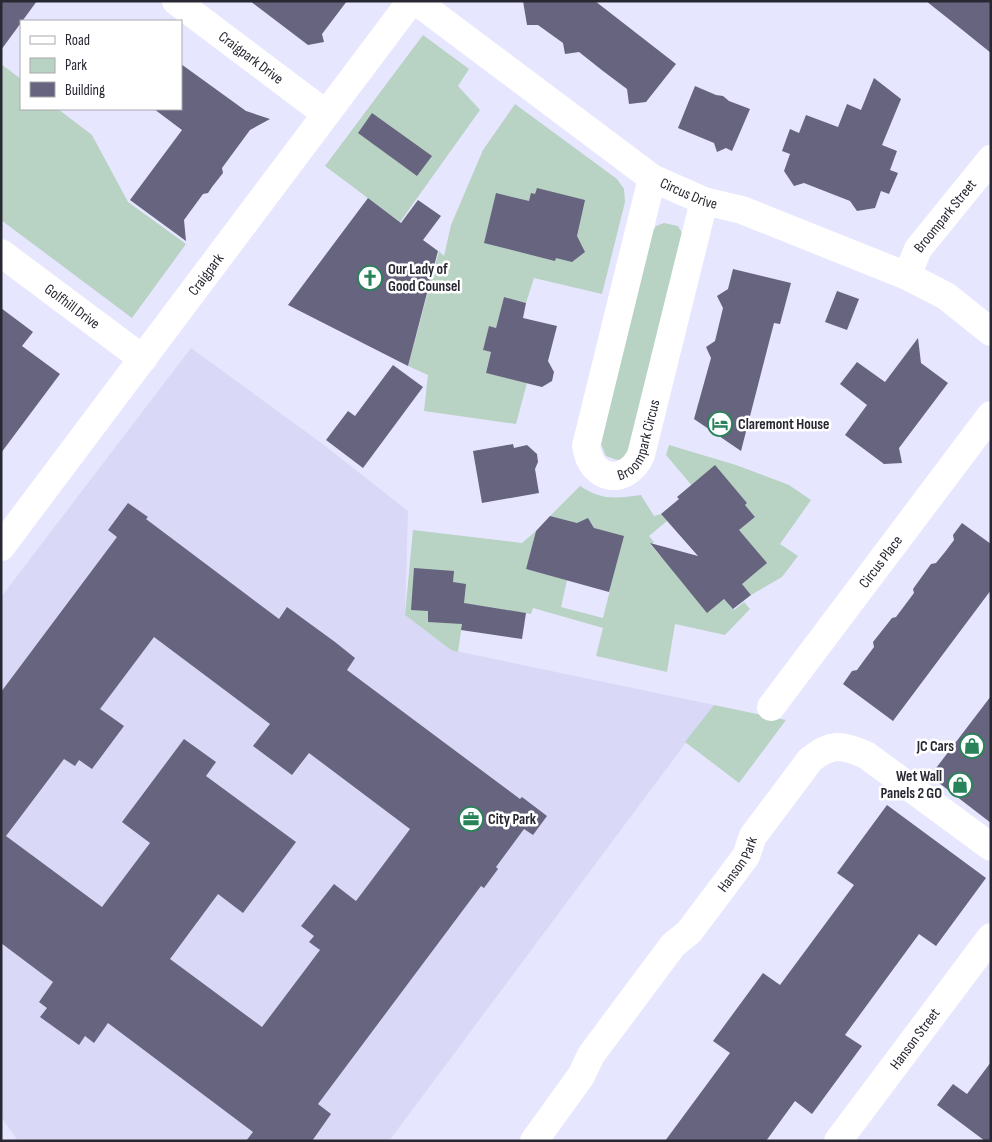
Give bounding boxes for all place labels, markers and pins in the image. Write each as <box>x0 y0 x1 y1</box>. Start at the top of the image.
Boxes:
place label: Our Lady of Good Counsel <box>388 260 460 296</box>
church icon: Our Lady of Good Counsel <box>357 265 383 291</box>
hotel icon: Claremont House <box>707 411 733 437</box>
place label: Claremont House <box>738 415 830 434</box>
shop icon: JC Cars <box>959 733 985 759</box>
place label: JC Cars <box>916 737 954 756</box>
place label: Wet Wall Panels 2 GO <box>880 767 942 803</box>
shop icon: Wet Wall Panels 2 GO <box>947 772 973 798</box>
office icon: City Park <box>458 806 484 832</box>
place label: City Park <box>488 810 537 829</box>

